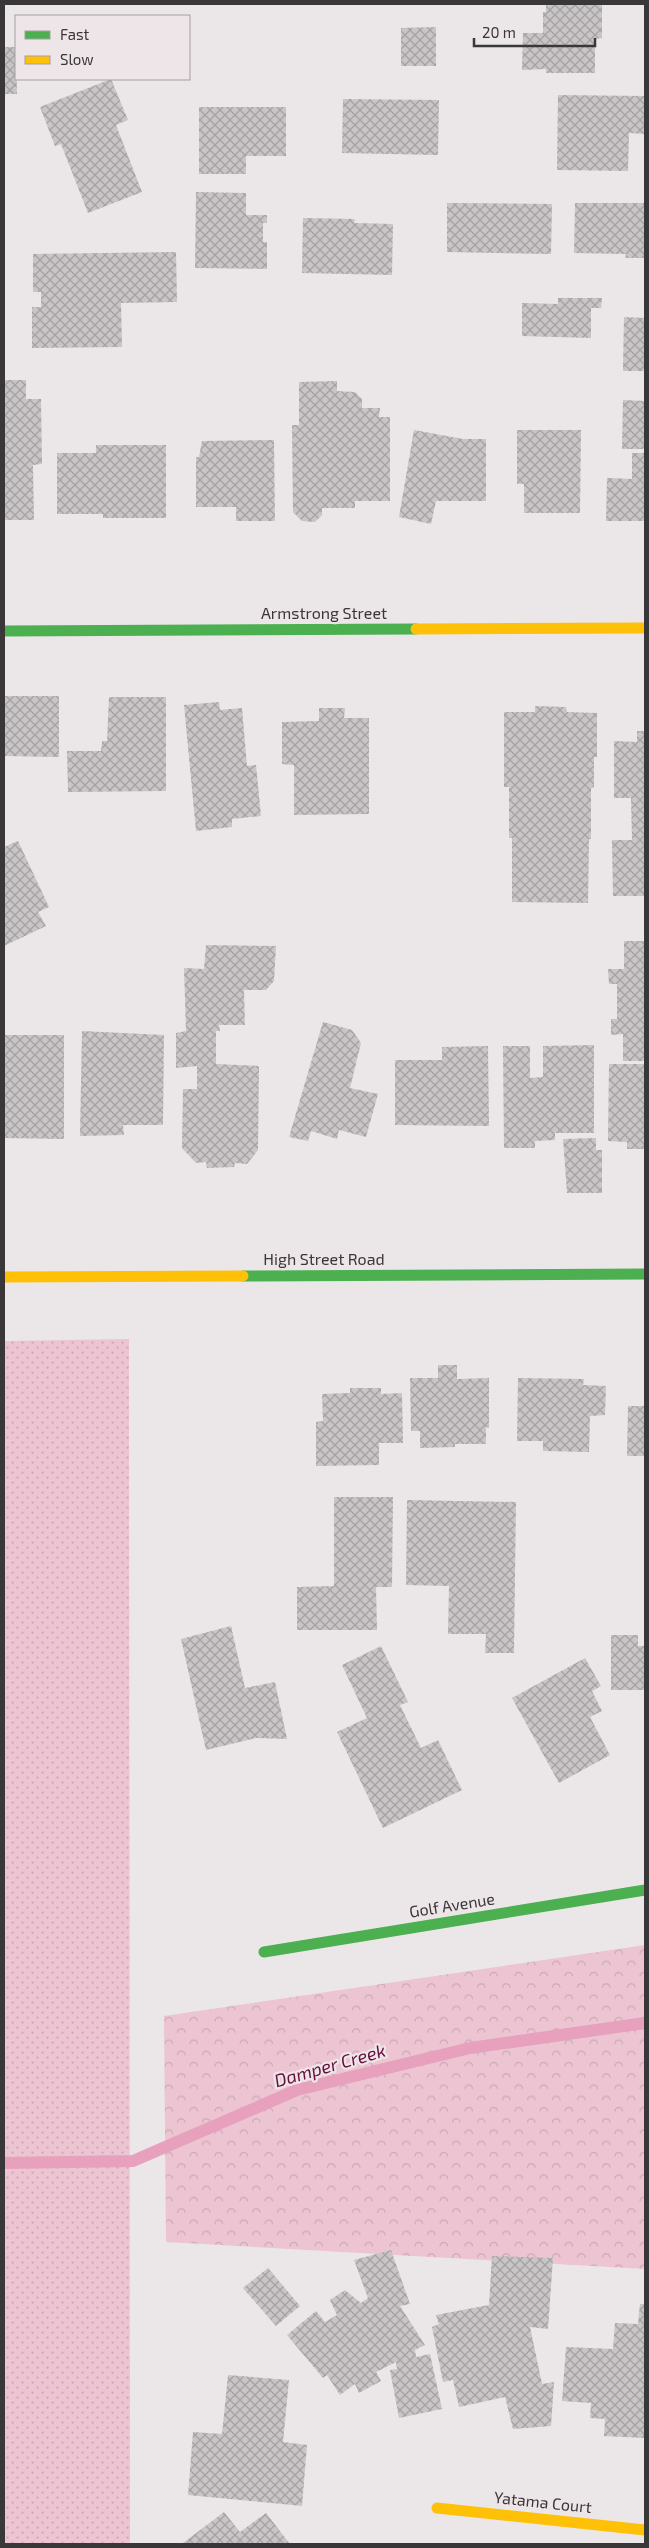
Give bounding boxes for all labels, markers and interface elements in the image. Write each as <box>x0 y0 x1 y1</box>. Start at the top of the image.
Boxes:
legend <box>15 15 190 80</box>
scale bar <box>474 15 595 47</box>
text: 20 m <box>482 23 516 41</box>
text: Fast <box>60 25 90 43</box>
text: Slow <box>60 50 94 68</box>
street label: Armstrong Street <box>261 603 387 622</box>
street label: High Street Road <box>263 1249 385 1268</box>
street label: Golf Avenue <box>408 1888 496 1921</box>
water label: Damper Creek <box>272 2039 388 2091</box>
street label: Yatama Court <box>493 2487 593 2516</box>

